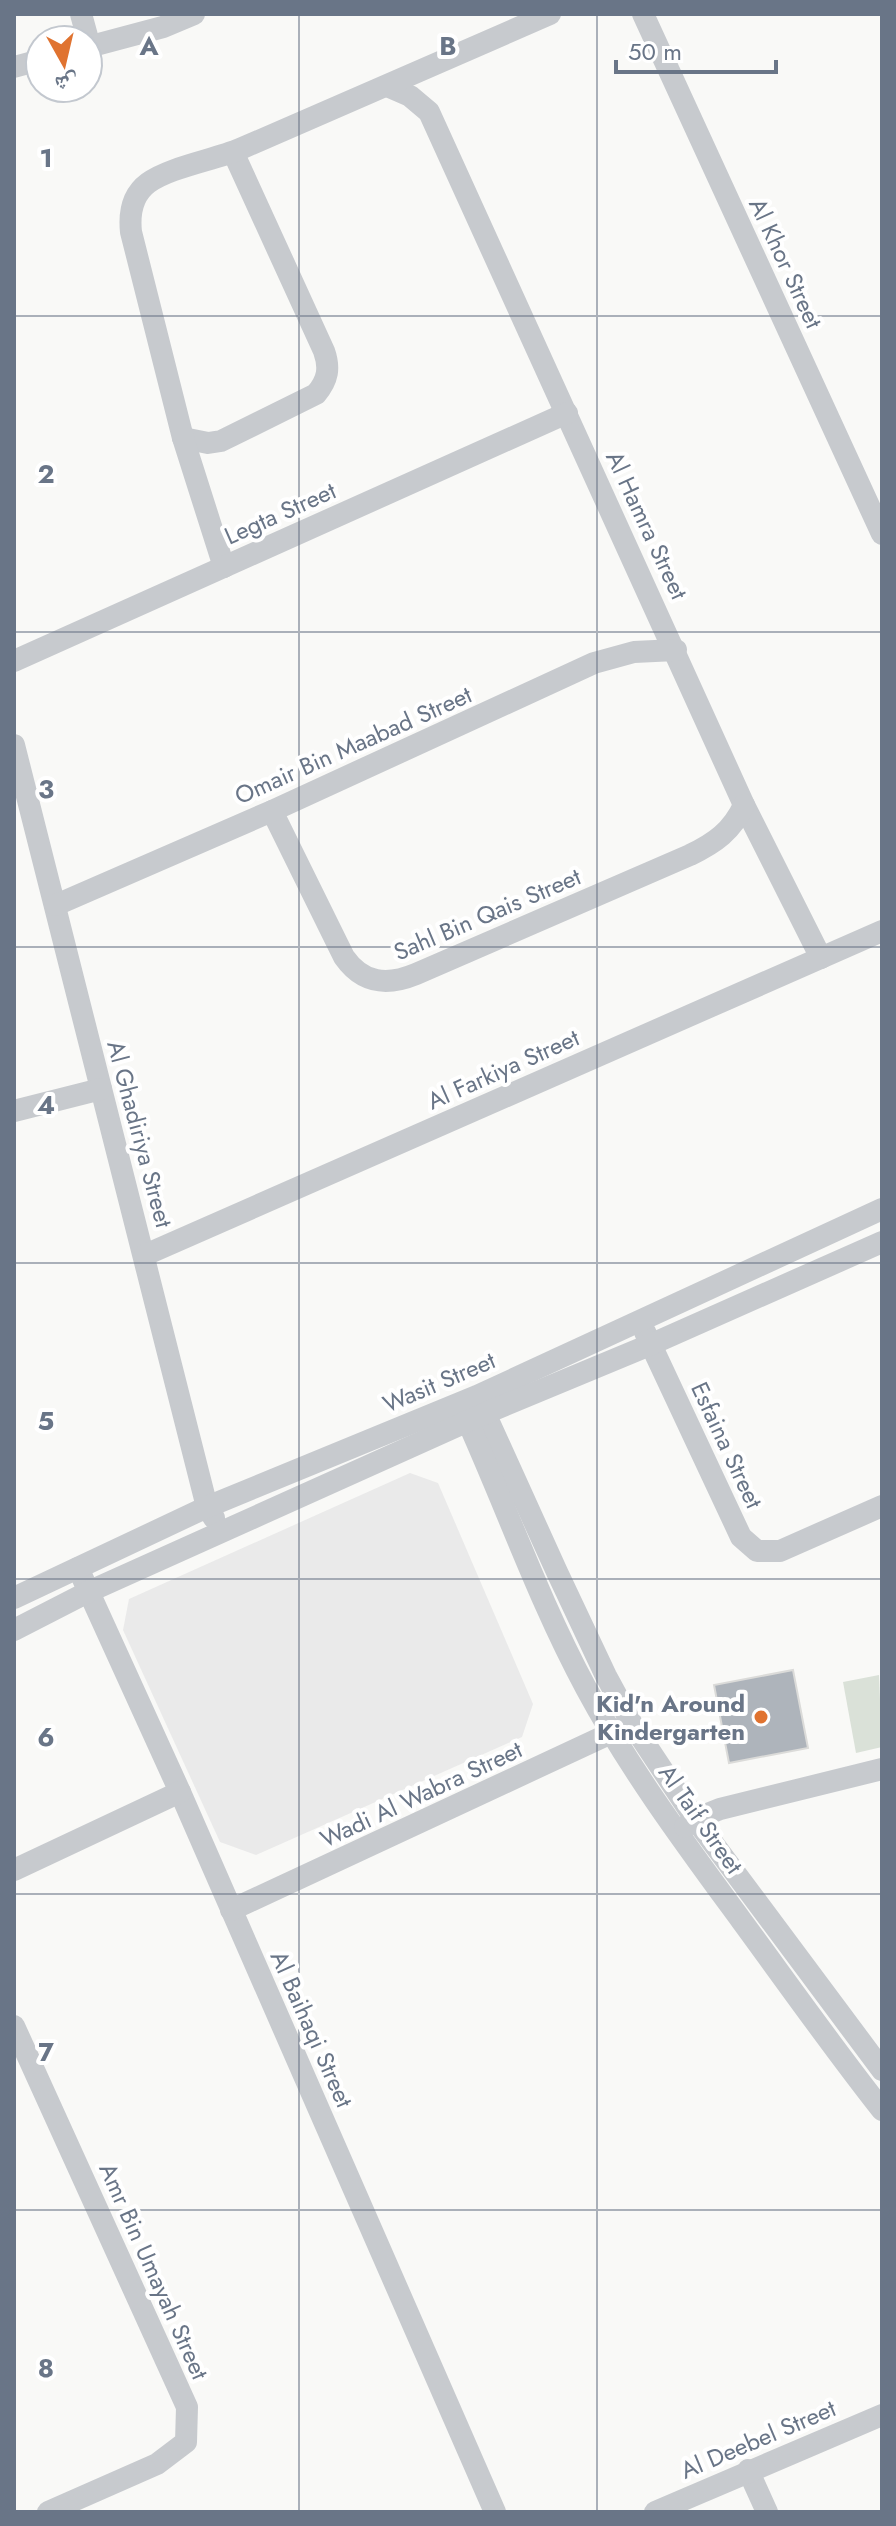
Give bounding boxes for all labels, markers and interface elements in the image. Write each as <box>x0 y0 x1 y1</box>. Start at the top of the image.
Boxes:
north arrow <box>24 24 104 104</box>
scale bar <box>616 24 776 74</box>
text: A <box>138 27 159 65</box>
text: B <box>439 27 457 65</box>
text: 50 m <box>628 34 682 69</box>
text: ش <box>53 66 81 101</box>
text: 1 <box>39 139 53 177</box>
street label: Al Khor Street <box>740 192 832 334</box>
street label: Al Hamra Street <box>597 445 697 605</box>
text: 2 <box>37 455 55 493</box>
street label: Legta Street <box>219 473 342 553</box>
street label: Omair Bin Maabad Street <box>229 677 477 813</box>
text: 3 <box>38 770 54 808</box>
street label: Sahl Bin Qais Street <box>388 859 586 969</box>
street label: Al Farkiya Street <box>421 1020 585 1118</box>
street label: Al Ghadiriya Street <box>98 1037 182 1232</box>
text: 4 <box>37 1086 55 1124</box>
street label: Wasit Street <box>377 1343 501 1421</box>
street label: Esfaina Street <box>682 1376 772 1514</box>
text: 5 <box>38 1402 54 1440</box>
place label: Kid'n Around Kindergarten <box>596 1686 745 1749</box>
marker: Kid'n Around Kindergarten <box>752 1708 770 1726</box>
text: 6 <box>37 1718 55 1756</box>
street label: Wadi Al Wabra Street <box>314 1732 528 1856</box>
street label: Al Taif Street <box>650 1757 752 1881</box>
street label: Al Baihaqi Street <box>262 1945 362 2113</box>
text: 7 <box>38 2033 54 2071</box>
street label: Amr Bin Umayah Street <box>90 2157 218 2385</box>
text: 8 <box>38 2349 54 2387</box>
street label: Al Deebel Street <box>675 2390 841 2487</box>

